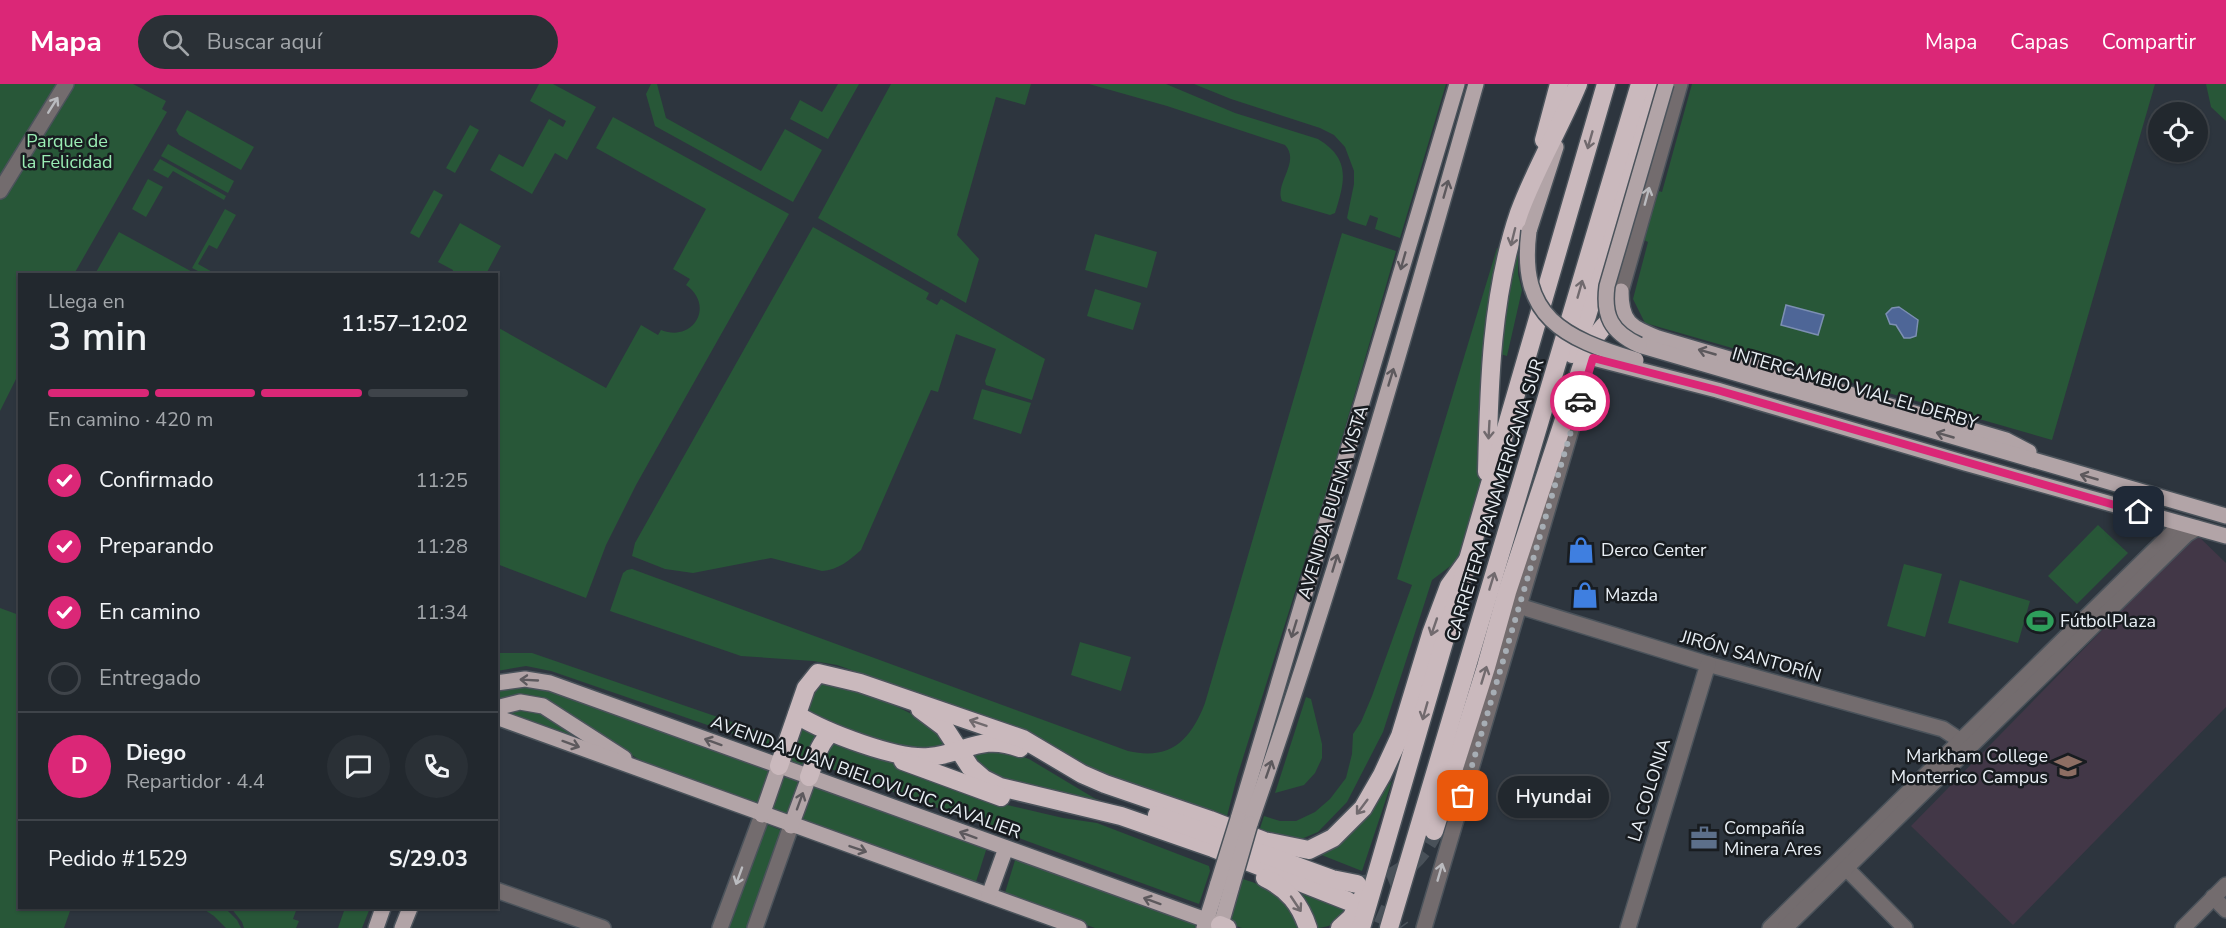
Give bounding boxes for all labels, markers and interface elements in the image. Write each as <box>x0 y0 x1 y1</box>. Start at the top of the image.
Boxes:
search box <box>138 15 558 69</box>
text: Mapa <box>30 23 102 61</box>
icon: search <box>159 26 192 59</box>
text: Buscar aquí <box>207 27 322 57</box>
text: Mapa <box>1925 28 1977 56</box>
text: Capas <box>2010 28 2069 56</box>
text: Compartir <box>2102 28 2196 56</box>
one-way arrow <box>47 97 59 114</box>
map controls <box>2148 102 2208 162</box>
button: locate <box>2148 102 2208 162</box>
park label: Parque de la Felicidad <box>21 129 113 174</box>
one-way arrow <box>1584 130 1595 149</box>
one-way arrow <box>1441 180 1452 199</box>
one-way arrow <box>1642 187 1653 206</box>
one-way arrow <box>1506 227 1518 246</box>
one-way arrow <box>1397 251 1408 270</box>
one-way arrow <box>1575 280 1586 299</box>
text: Llega en <box>48 288 125 315</box>
text: 11:57–12:02 <box>341 309 468 339</box>
text: 3 min <box>48 311 147 364</box>
street label: INTERCAMBIO VIAL EL DERBY <box>1729 341 1981 435</box>
one-way arrow <box>1698 346 1717 357</box>
street label: CARRETERA PANAMERICANA SUR <box>1440 356 1550 644</box>
one-way arrow <box>1386 367 1398 386</box>
courier <box>1550 371 1610 431</box>
icon: car <box>1564 385 1597 418</box>
street label: AVENIDA BUENA VISTA <box>1292 402 1374 602</box>
text: En camino · 420 m <box>48 406 213 433</box>
one-way arrow <box>1483 420 1494 439</box>
one-way arrow <box>1936 429 1955 440</box>
icon: check <box>48 464 81 497</box>
text: Confirmado <box>99 465 214 495</box>
text: 11:25 <box>415 467 468 494</box>
one-way arrow <box>2080 471 2099 482</box>
pin <box>2113 486 2164 537</box>
icon: home <box>2122 495 2155 528</box>
icon: check <box>48 530 81 563</box>
text: Preparando <box>99 531 214 561</box>
text: 11:28 <box>415 533 468 560</box>
shop icon: Derco Center <box>1566 535 1596 565</box>
place label: Derco Center <box>1601 538 1707 562</box>
one-way arrow <box>1330 554 1341 573</box>
one-way arrow <box>1487 572 1498 591</box>
shop icon: Mazda <box>1570 580 1600 610</box>
place label: Mazda <box>1605 583 1658 607</box>
icon: check <box>48 596 81 629</box>
text: En camino <box>99 597 200 627</box>
text: 11:34 <box>415 599 468 626</box>
sports icon: FútbolPlaza <box>2025 606 2055 636</box>
place label: FútbolPlaza <box>2060 609 2156 633</box>
one-way arrow <box>1427 617 1438 636</box>
one-way arrow <box>1288 619 1299 638</box>
street label: JIRÓN SANTORÍN <box>1677 624 1824 688</box>
text: Entregado <box>99 663 201 693</box>
one-way arrow <box>1479 666 1490 685</box>
one-way arrow <box>519 674 539 685</box>
one-way arrow <box>1419 701 1430 720</box>
street label: AVENIDA JUAN BIELOVUCIC CAVALIER <box>708 710 1024 844</box>
one-way arrow <box>969 717 988 728</box>
button: chat <box>327 735 390 798</box>
button: phone <box>405 735 468 798</box>
street label: LA COLONIA <box>1622 735 1676 845</box>
one-way arrow <box>704 736 723 747</box>
text: Diego <box>126 738 186 768</box>
one-way arrow <box>561 740 580 751</box>
place label: Markham College Monterrico Campus <box>1891 744 2048 789</box>
text: D <box>71 751 88 781</box>
school or university icon: Markham College Monterrico Campus <box>2053 751 2083 781</box>
one-way arrow <box>1265 760 1276 779</box>
text: Repartidor · 4.4 <box>126 768 265 795</box>
pin <box>1437 770 1488 821</box>
callout: Hyundai <box>1499 775 1610 817</box>
icon: bag <box>1446 779 1479 812</box>
text: Hyundai <box>1515 783 1592 810</box>
one-way arrow <box>796 792 807 811</box>
one-way arrow <box>1356 799 1369 815</box>
place label: Compañía Minera Ares <box>1724 816 1822 861</box>
office icon: Compañía Minera Ares <box>1689 823 1719 853</box>
one-way arrow <box>959 828 978 839</box>
text: Pedido #1529 <box>48 844 188 874</box>
text: S/29.03 <box>389 844 468 874</box>
one-way arrow <box>848 845 867 856</box>
one-way arrow <box>1435 863 1446 882</box>
one-way arrow <box>733 866 744 885</box>
one-way arrow <box>1143 894 1162 905</box>
one-way arrow <box>1290 895 1303 912</box>

